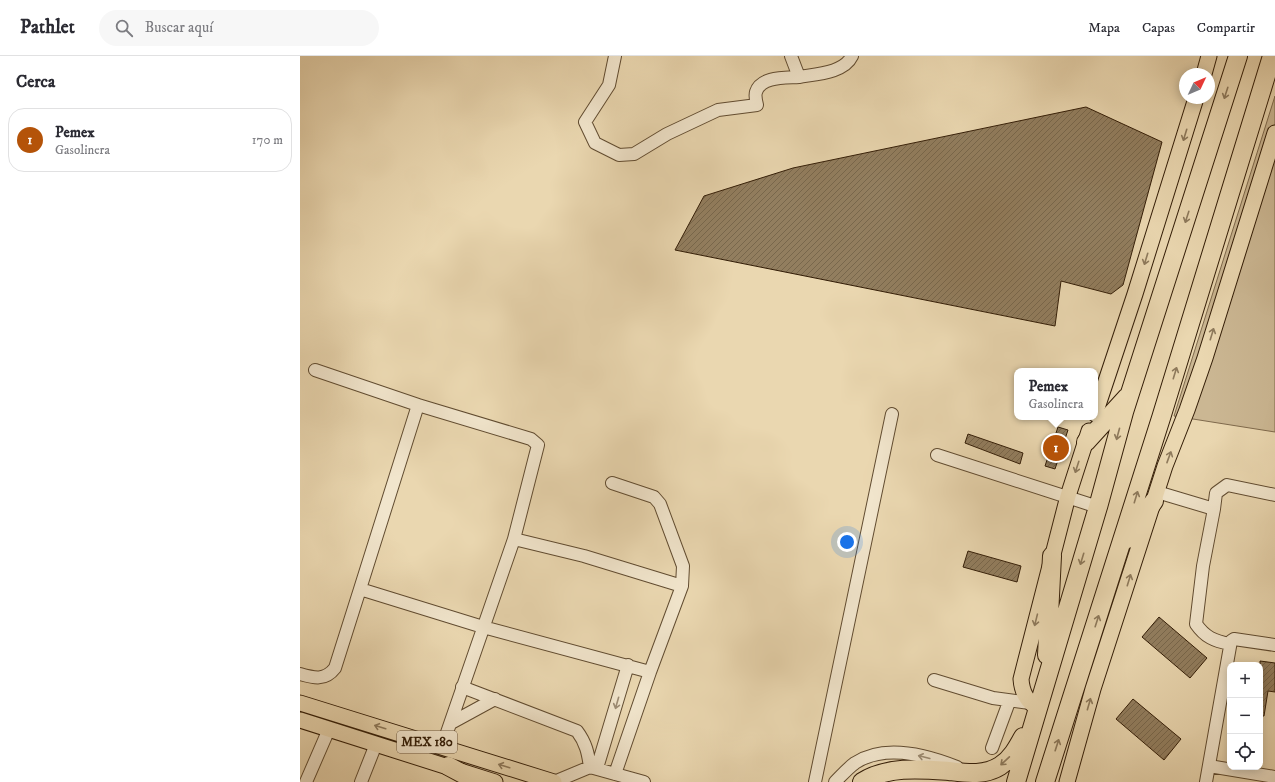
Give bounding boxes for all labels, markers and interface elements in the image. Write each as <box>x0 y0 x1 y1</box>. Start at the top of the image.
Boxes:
search box <box>99 10 379 46</box>
text: Pathlet <box>20 16 75 39</box>
icon: search <box>113 17 135 39</box>
text: Buscar aquí <box>145 18 213 37</box>
text: Mapa <box>1088 19 1120 37</box>
text: Capas <box>1142 19 1175 37</box>
text: Compartir <box>1197 19 1255 37</box>
north arrow <box>1179 68 1215 104</box>
text: Cerca <box>16 71 55 93</box>
one-way arrow <box>1222 87 1230 99</box>
text: Pemex <box>55 123 95 142</box>
one-way arrow <box>1181 129 1188 142</box>
text: 1 <box>28 132 32 148</box>
text: 170 m <box>252 132 283 148</box>
text: Gasolinera <box>55 142 110 158</box>
one-way arrow <box>1183 210 1190 223</box>
one-way arrow <box>1142 253 1149 266</box>
one-way arrow <box>1209 328 1216 341</box>
one-way arrow <box>1172 367 1179 380</box>
popup <box>1014 368 1098 420</box>
text: Pemex <box>1029 377 1068 396</box>
text: Gasolinera <box>1029 396 1083 412</box>
one-way arrow <box>1114 428 1121 441</box>
pin: 1 <box>1043 433 1069 463</box>
one-way arrow <box>1165 451 1173 463</box>
one-way arrow <box>1073 461 1081 473</box>
one-way arrow <box>1133 491 1140 504</box>
your location <box>837 532 857 552</box>
one-way arrow <box>1078 553 1085 566</box>
one-way arrow <box>1126 574 1133 587</box>
one-way arrow <box>1032 613 1039 626</box>
one-way arrow <box>1093 615 1101 627</box>
map controls <box>1227 662 1263 770</box>
button: + <box>1227 662 1263 698</box>
one-way arrow <box>613 696 620 709</box>
one-way arrow <box>1086 698 1093 711</box>
button: − <box>1227 698 1263 734</box>
one-way arrow <box>373 723 386 730</box>
road number: MEX 180 <box>397 731 457 753</box>
button: locate <box>1227 734 1263 770</box>
one-way arrow <box>1054 739 1061 752</box>
one-way arrow <box>918 752 931 760</box>
one-way arrow <box>1001 756 1011 765</box>
one-way arrow <box>497 762 510 769</box>

